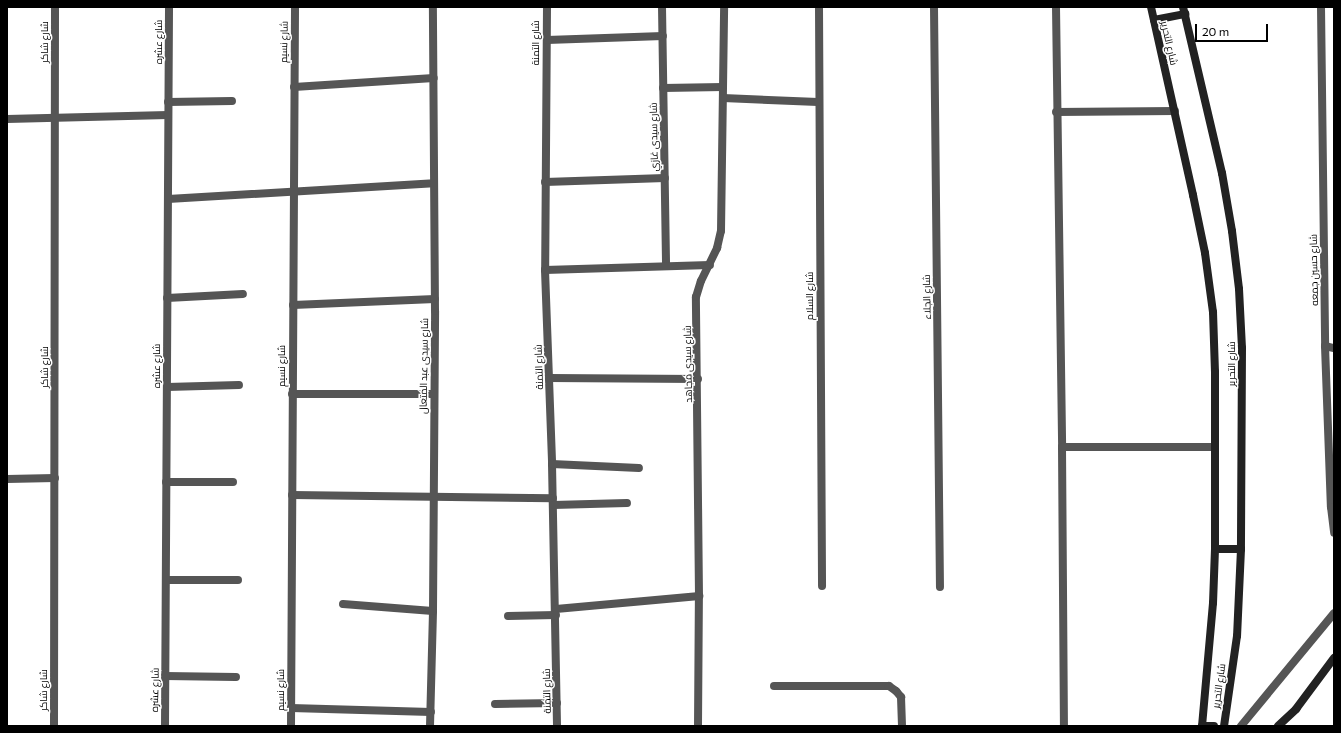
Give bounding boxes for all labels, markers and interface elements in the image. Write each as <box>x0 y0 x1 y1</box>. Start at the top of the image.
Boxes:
scale bar <box>1197 16 1270 42</box>
street label: شارع عشره <box>153 20 165 64</box>
street label: شارع التمنة <box>530 20 542 66</box>
street label: شارع التحرير <box>1158 20 1180 66</box>
street label: شارع شاكر <box>39 21 51 63</box>
street label: شارع نسيم <box>278 21 290 63</box>
text: 20 m <box>1202 24 1229 38</box>
street label: شارع سيدى غازي <box>647 102 661 172</box>
street label: شارع حسين جمعه <box>1307 234 1321 306</box>
street label: شارع السلام <box>804 272 816 320</box>
street label: شارع الجلاء <box>921 274 933 320</box>
street label: شارع سيدى عبد المتعال <box>417 318 431 414</box>
street label: شارع سيدى مجاهد <box>681 325 695 403</box>
street label: شارع التحرير <box>1226 341 1238 387</box>
street label: شارع عشره <box>151 344 163 388</box>
street label: شارع التمنة <box>532 344 546 390</box>
street label: شارع نسيم <box>276 345 288 387</box>
street label: شارع شاكر <box>39 346 51 388</box>
street label: شارع التحرير <box>1210 663 1228 709</box>
street label: شارع عشره <box>149 668 161 712</box>
street label: شارع التمنة <box>541 668 553 714</box>
street label: شارع شاكر <box>38 669 50 711</box>
street label: شارع نسيم <box>275 669 287 711</box>

